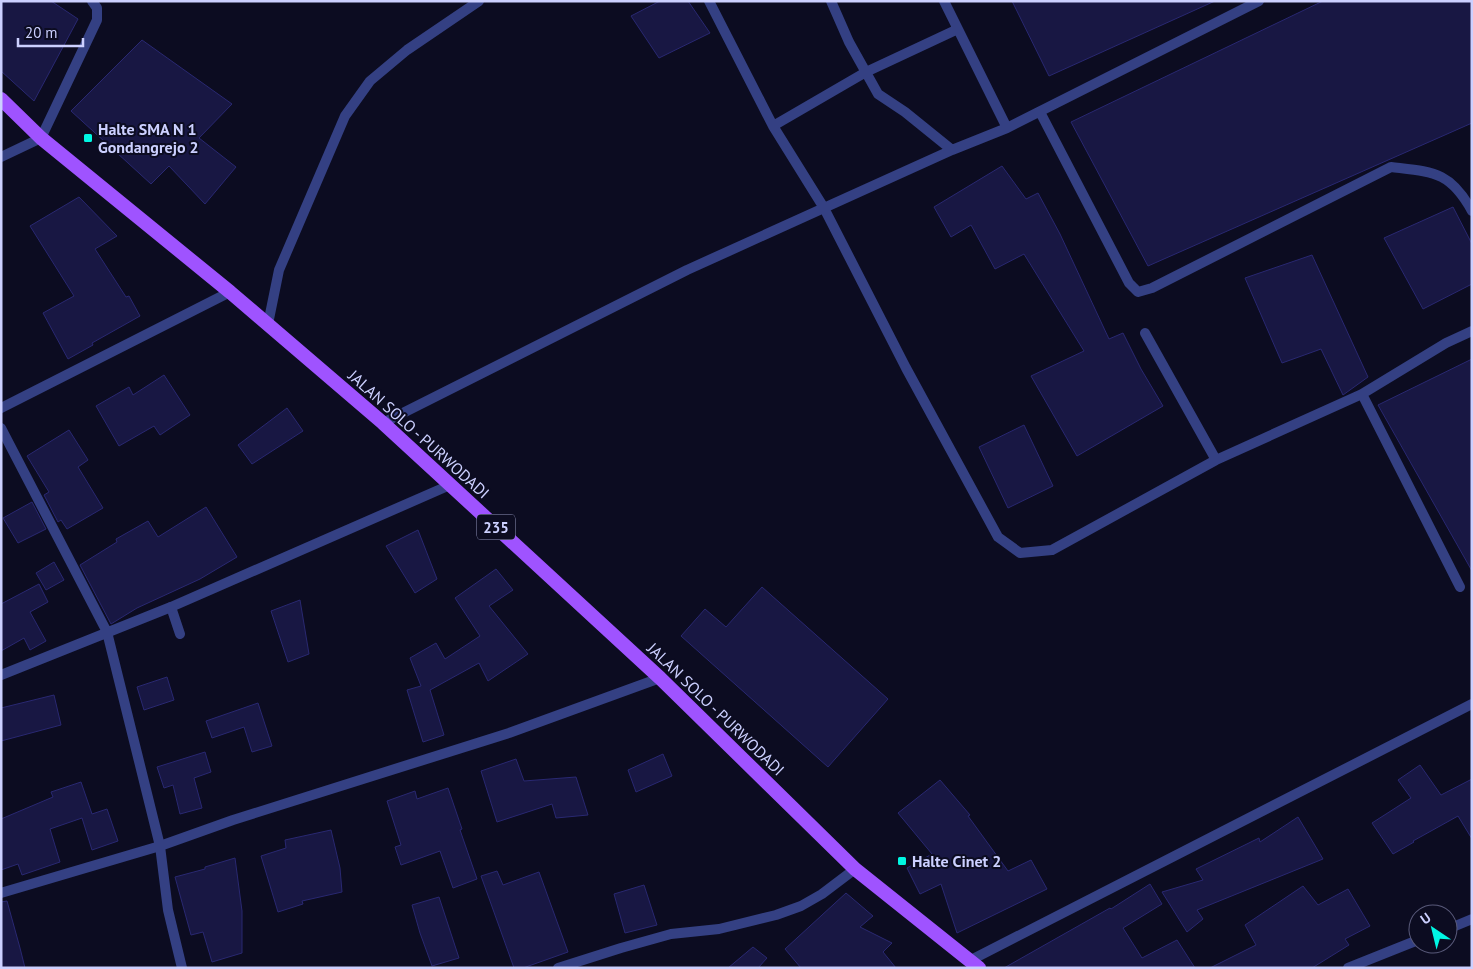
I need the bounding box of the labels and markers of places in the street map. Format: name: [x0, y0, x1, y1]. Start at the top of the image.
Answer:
place label: Halte SMA N 1 Gondangrejo 2: [98, 119, 199, 157]
marker: Halte SMA N 1 Gondangrejo 2: [82, 132, 94, 144]
place label: Halte Cinet 2: [912, 851, 1001, 871]
marker: Halte Cinet 2: [896, 855, 908, 867]

